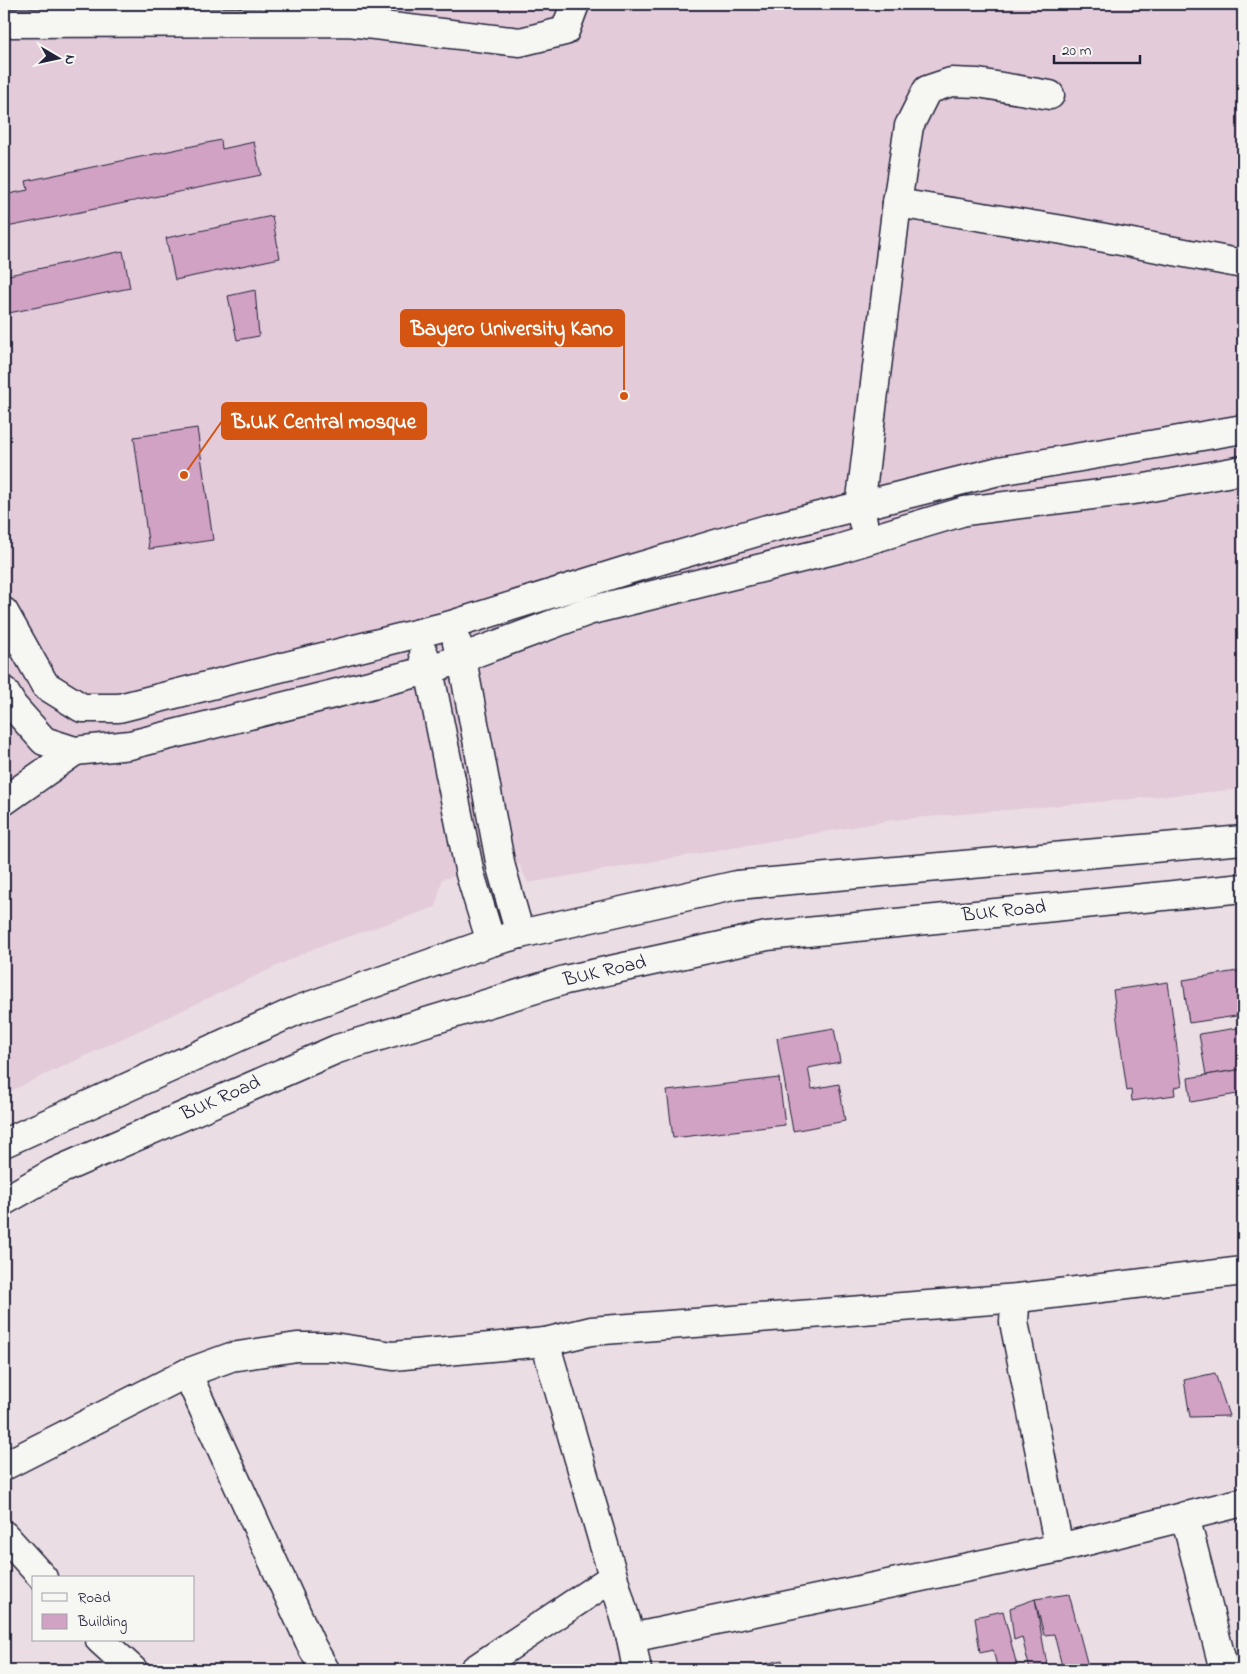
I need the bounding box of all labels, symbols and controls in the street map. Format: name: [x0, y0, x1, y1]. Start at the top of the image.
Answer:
north arrow: [32, 32, 82, 82]
scale bar: [1054, 32, 1141, 64]
text: 20 m: [1062, 40, 1092, 62]
text: N: [58, 53, 80, 66]
callout: Bayero University Kano: [401, 310, 624, 346]
text: Bayero University Kano: [410, 315, 613, 347]
callout: B.U.K Central mosque: [222, 403, 426, 439]
text: B.U.K Central mosque: [231, 408, 417, 438]
street label: BUK Road: [960, 893, 1047, 931]
street label: BUK Road: [560, 948, 649, 996]
street label: BUK Road: [176, 1069, 265, 1130]
legend: [32, 1576, 195, 1642]
text: Road: [78, 1587, 111, 1609]
text: Building: [77, 1611, 127, 1634]

